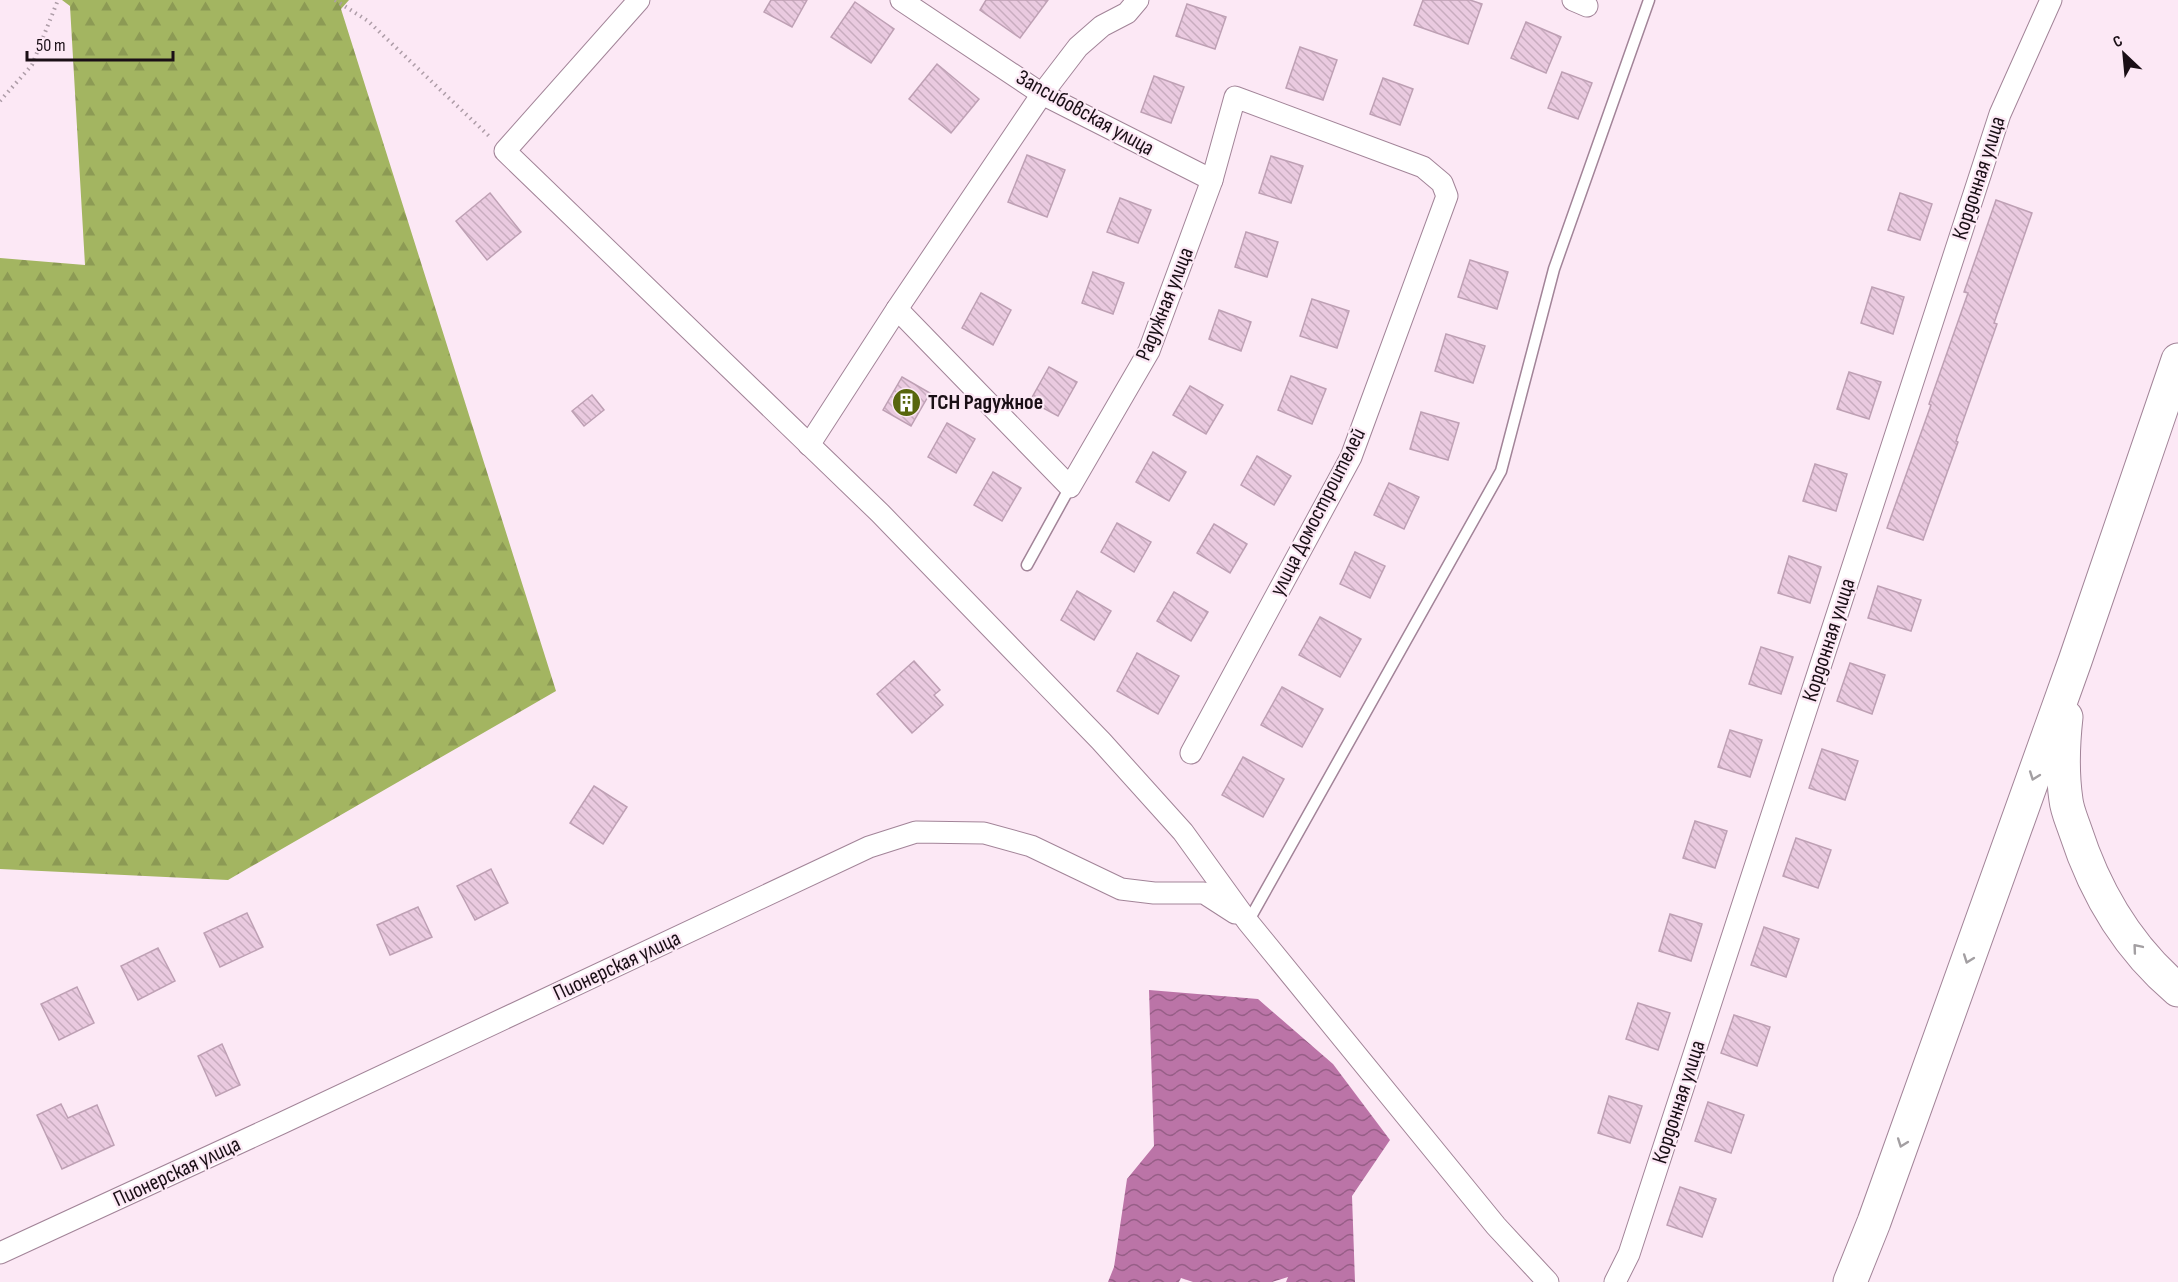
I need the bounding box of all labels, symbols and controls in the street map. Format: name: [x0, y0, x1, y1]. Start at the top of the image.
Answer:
scale bar: [27, 24, 172, 62]
north arrow: [2094, 24, 2154, 84]
text: С: [2110, 32, 2126, 52]
text: 50 m: [36, 35, 66, 56]
street label: Запсибовская улица: [1011, 64, 1159, 162]
street label: Кордонная улица: [1946, 113, 2012, 243]
street label: Радужная улица: [1130, 243, 1200, 365]
building icon: ТСН Радужное: [891, 386, 923, 418]
place label: ТСН Радужное: [928, 389, 1043, 416]
street label: улица Домостроителей: [1264, 423, 1372, 601]
street label: Кордонная улица: [1796, 575, 1862, 705]
one-way arrow: [2028, 770, 2041, 780]
street label: Пионерская улица: [549, 925, 685, 1007]
one-way arrow: [2133, 944, 2144, 955]
one-way arrow: [1962, 953, 1975, 964]
street label: Кордонная улица: [1646, 1037, 1712, 1167]
street label: Пионерская улица: [109, 1131, 245, 1213]
one-way arrow: [1896, 1137, 1909, 1147]

